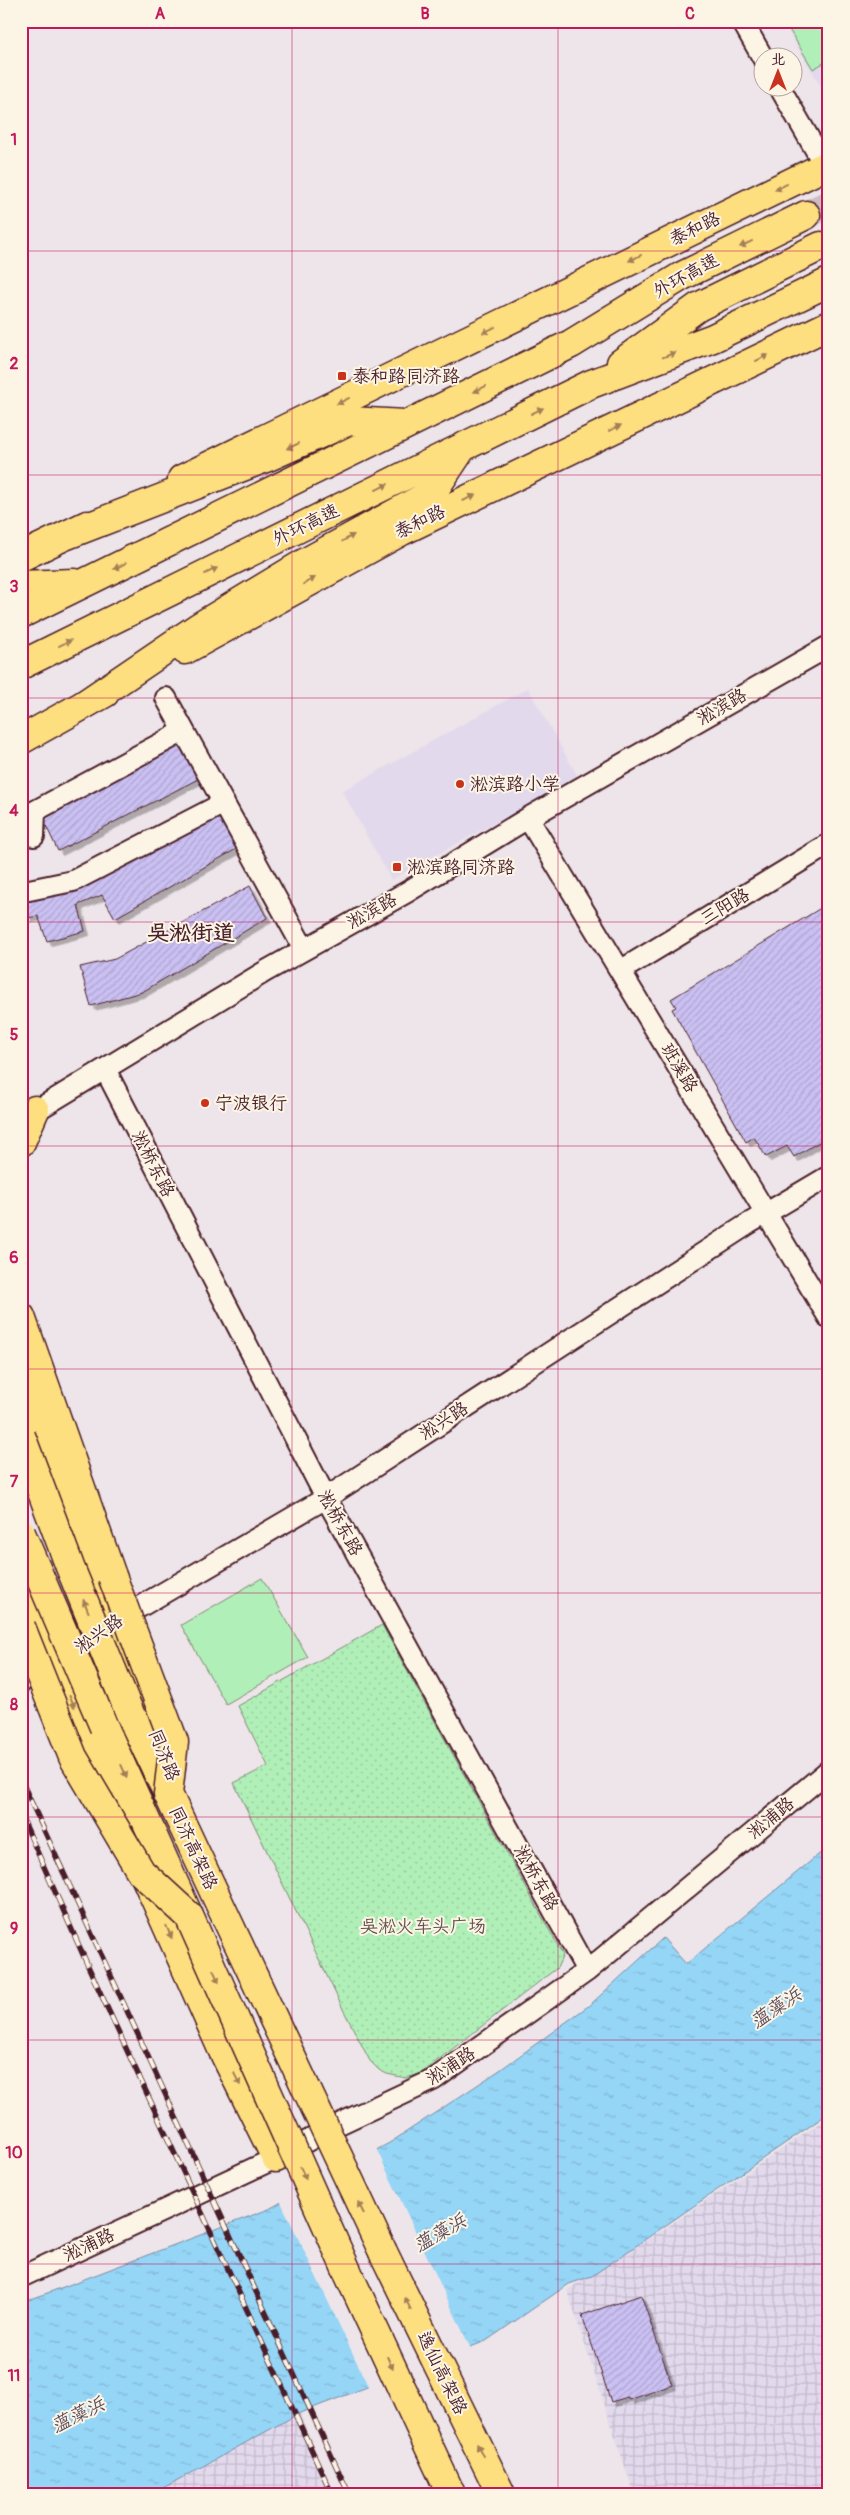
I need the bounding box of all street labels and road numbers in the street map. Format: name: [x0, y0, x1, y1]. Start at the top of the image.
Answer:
street label: 泰和路: [666, 207, 724, 251]
street label: 外环高速: [649, 248, 723, 304]
street label: 外环高速: [269, 499, 343, 551]
street label: 泰和路: [391, 500, 449, 544]
street label: 淞滨路: [693, 684, 751, 730]
street label: 三阳路: [696, 883, 754, 931]
street label: 淞滨路: [343, 888, 401, 934]
street label: 班溪路: [655, 1039, 703, 1097]
street label: 淞桥东路: [126, 1127, 180, 1201]
street label: 淞兴路: [415, 1397, 473, 1445]
street label: 淞桥东路: [312, 1486, 368, 1560]
street label: 淞兴路: [70, 1609, 128, 1659]
street label: 同济路: [143, 1726, 185, 1784]
street label: 淞浦路: [743, 1792, 799, 1844]
street label: 同济高架路: [164, 1802, 222, 1894]
street label: 淞桥东路: [508, 1841, 564, 1915]
street label: 淞浦路: [422, 2042, 480, 2090]
street label: 淞浦路: [60, 2223, 118, 2267]
street label: 逸仙高架路: [412, 2328, 472, 2418]

